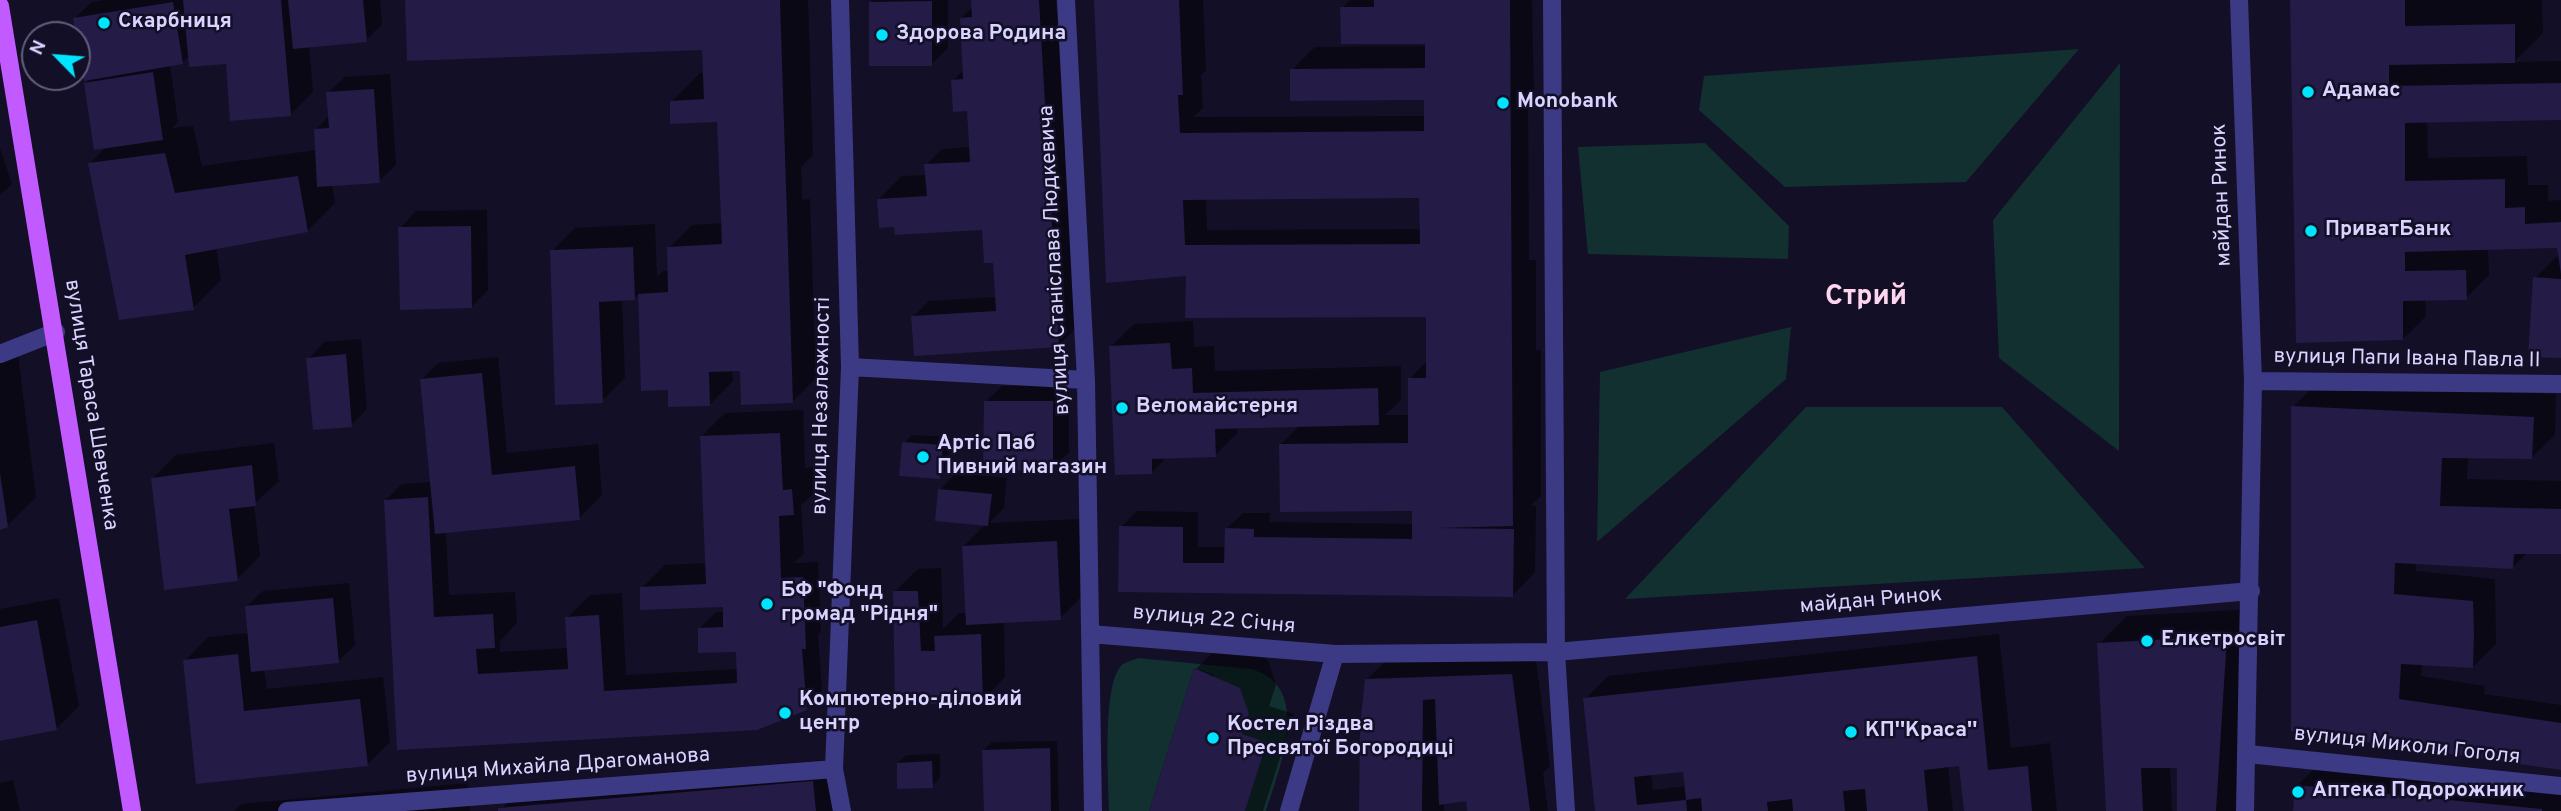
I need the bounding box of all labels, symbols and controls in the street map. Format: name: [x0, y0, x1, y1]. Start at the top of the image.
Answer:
place label: Скарбниця: [118, 10, 232, 36]
marker: Скарбниця: [96, 15, 112, 31]
north arrow: [21, 21, 91, 91]
place label: Здорова Родина: [896, 22, 1066, 48]
marker: Здорова Родина: [874, 27, 890, 43]
text: N: [25, 37, 53, 59]
place label: Адамас: [2322, 79, 2401, 105]
marker: Адамас: [2300, 84, 2316, 100]
place label: Monobank: [1517, 90, 1618, 116]
marker: Monobank: [1495, 95, 1511, 111]
street label: вулиця Станіслава Людкевича: [1035, 104, 1077, 416]
street label: майдан Ринок: [2208, 123, 2238, 267]
place label: ПриватБанк: [2325, 218, 2451, 244]
marker: ПриватБанк: [2303, 223, 2319, 239]
street label: вулиця Тараса Шевченка: [58, 278, 122, 532]
district label: Стрий: [1825, 281, 1907, 315]
street label: вулиця Незалежності: [808, 297, 838, 515]
street label: вулиця Папи Івана Павла II: [2273, 345, 2541, 375]
place label: Веломайстерня: [1136, 395, 1298, 421]
marker: Веломайстерня: [1114, 400, 1130, 416]
place label: Артіс Паб Пивний магазин: [937, 432, 1107, 482]
marker: Артіс Паб Пивний магазин: [915, 449, 931, 465]
place label: БФ "Фонд громад "Рідня": [781, 579, 938, 629]
street label: майдан Ринок: [1799, 583, 1943, 621]
marker: БФ "Фонд громад "Рідня": [759, 596, 775, 612]
street label: вулиця 22 Січня: [1132, 601, 1296, 641]
place label: Елкетросвіт: [2161, 628, 2285, 654]
marker: Елкетросвіт: [2139, 633, 2155, 649]
place label: Компютерно-діловий центр: [799, 688, 1022, 738]
marker: Компютерно-діловий центр: [777, 705, 793, 721]
place label: Костел Різдва Пресвятої Богородиці: [1227, 713, 1454, 763]
place label: КП''Краса'': [1865, 719, 1977, 745]
street label: вулиця Миколи Гоголя: [2293, 723, 2521, 771]
marker: КП''Краса'': [1843, 724, 1859, 740]
marker: Костел Різдва Пресвятої Богородиці: [1205, 730, 1221, 746]
street label: вулиця Михайла Драгоманова: [405, 744, 711, 790]
place label: Аптека Подорожник: [2312, 779, 2524, 805]
marker: Аптека Подорожник: [2290, 784, 2306, 800]

